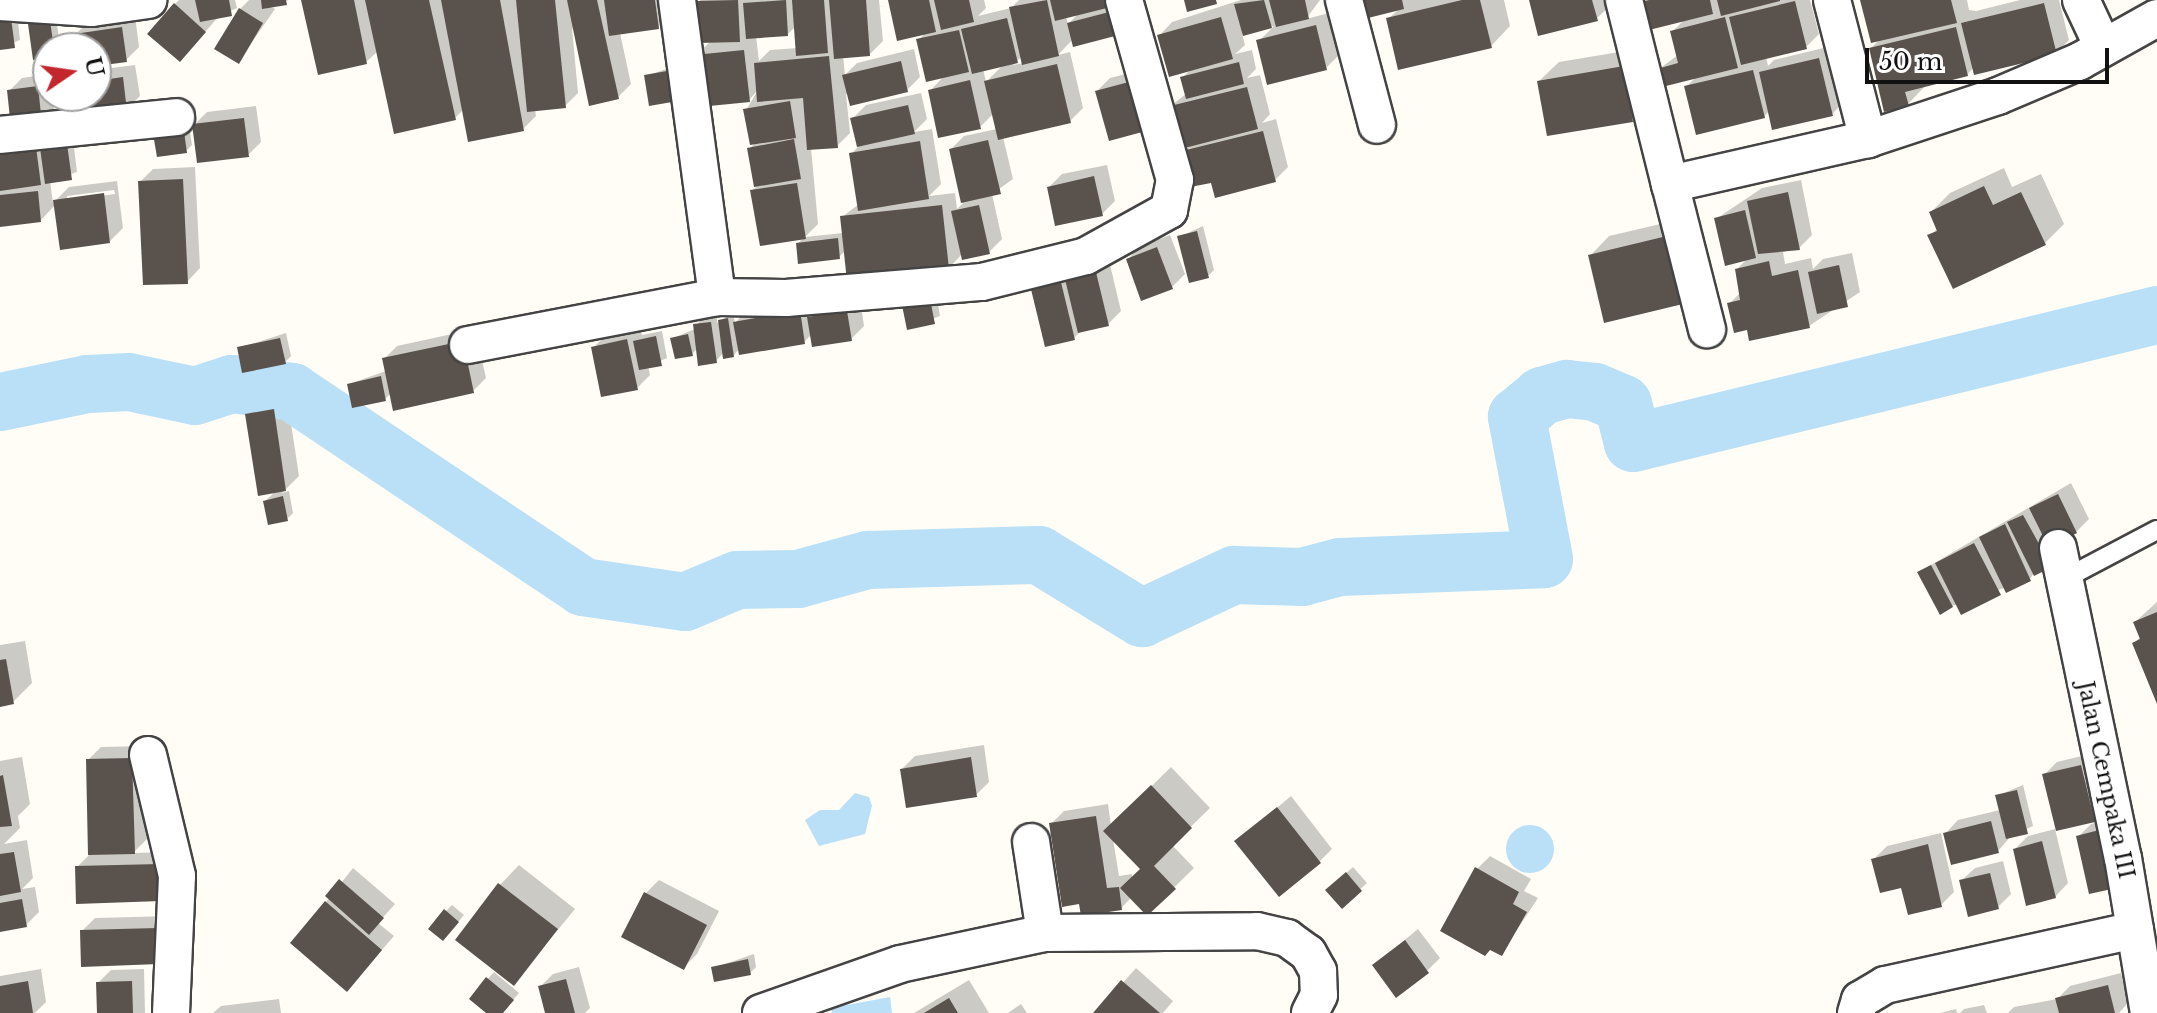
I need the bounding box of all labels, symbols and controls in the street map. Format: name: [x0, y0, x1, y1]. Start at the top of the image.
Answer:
north arrow: [32, 32, 112, 112]
scale bar: [1869, 32, 2113, 82]
text: 50 m: [1879, 47, 1942, 76]
text: U: [79, 54, 109, 79]
street label: Jalan Cempaka III: [2072, 679, 2140, 881]

